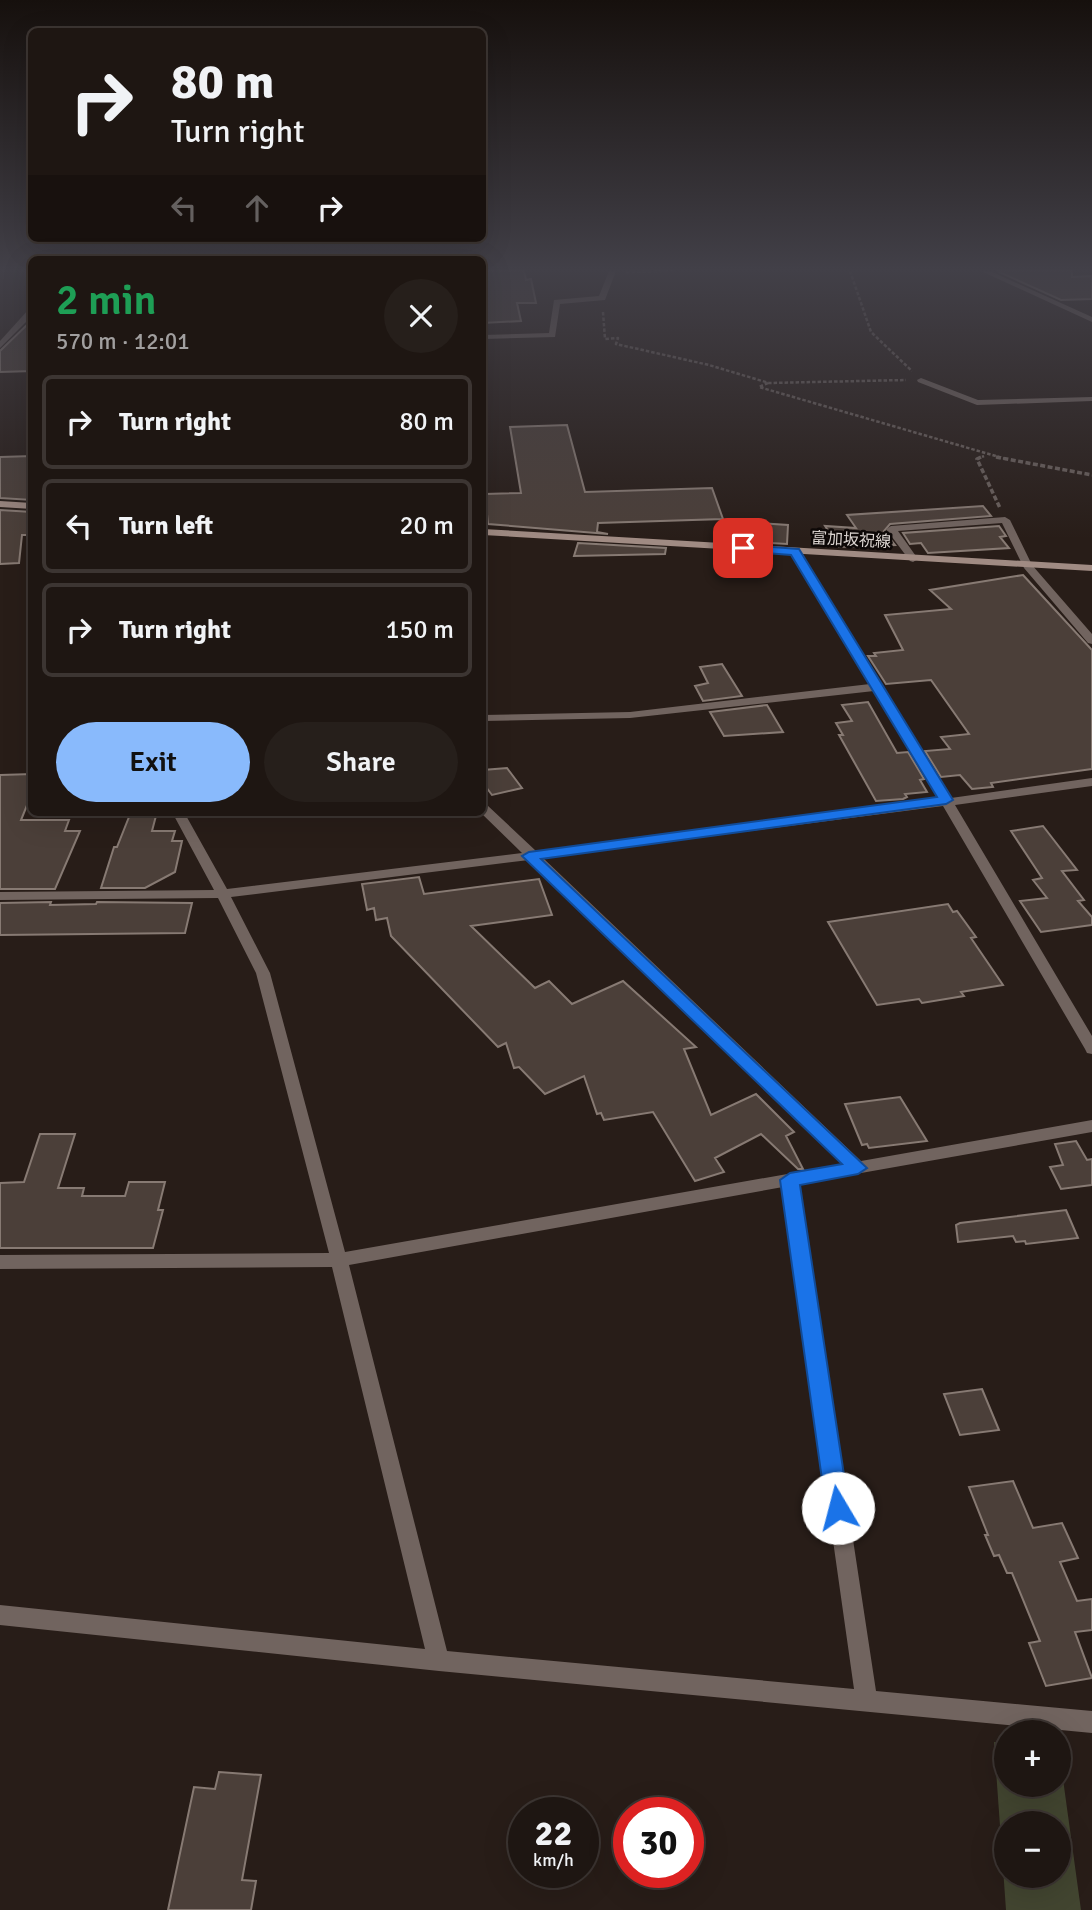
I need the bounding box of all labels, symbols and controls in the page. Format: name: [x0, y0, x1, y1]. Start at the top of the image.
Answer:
text: 80 m: [171, 52, 274, 112]
icon: right: [56, 56, 147, 147]
text: Turn right: [171, 112, 304, 151]
icon: left: [165, 189, 203, 227]
icon: ahead: [238, 189, 276, 227]
icon: right: [311, 189, 349, 227]
text: 2 min: [56, 275, 157, 326]
button: close: [384, 279, 458, 353]
text: 570 m · 12:01: [56, 327, 190, 356]
icon: right: [60, 403, 98, 441]
text: Turn right: [119, 406, 231, 438]
text: 80 m: [399, 406, 454, 438]
icon: left: [60, 507, 98, 545]
text: Turn left: [119, 510, 213, 542]
text: 20 m: [399, 510, 454, 542]
pin: [713, 518, 773, 578]
street label: 富加坂祝線: [810, 528, 891, 552]
icon: arrive: [724, 529, 762, 567]
icon: right: [60, 611, 98, 649]
text: Turn right: [119, 614, 231, 646]
text: 150 m: [385, 614, 454, 646]
button: Exit: [56, 722, 250, 802]
button: Share: [264, 722, 458, 802]
position arrow: [801, 1471, 875, 1545]
map controls: [994, 1720, 1071, 1888]
button: +: [994, 1720, 1071, 1797]
speed limit sign: 30: [613, 1797, 704, 1888]
button: −: [994, 1811, 1071, 1888]
text: 22: [535, 1812, 572, 1855]
text: km/h: [533, 1849, 574, 1871]

